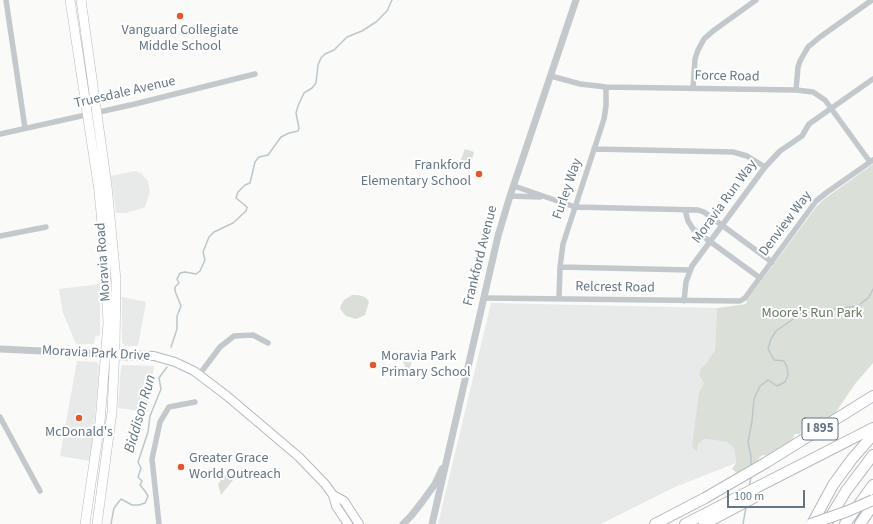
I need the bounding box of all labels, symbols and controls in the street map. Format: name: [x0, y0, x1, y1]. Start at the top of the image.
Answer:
marker: Vanguard Collegiate Middle School: [175, 11, 185, 21]
place label: Vanguard Collegiate Middle School: [121, 23, 239, 56]
street label: Force Road: [694, 68, 760, 86]
street label: Truesdale Avenue: [73, 73, 177, 113]
street label: Furley Way: [550, 156, 586, 222]
street label: Moravia Run Way: [689, 157, 761, 247]
place label: Frankford Elementary School: [361, 158, 471, 190]
marker: Frankford Elementary School: [474, 169, 484, 179]
street label: Denview Way: [756, 188, 816, 260]
street label: Frankford Avenue: [460, 204, 502, 308]
street label: Moravia Road: [93, 222, 115, 302]
street label: Relcrest Road: [575, 279, 655, 297]
park label: Moore's Run Park: [761, 306, 863, 322]
street label: Moravia Park Drive: [41, 343, 151, 365]
place label: Moravia Park Primary School: [381, 349, 471, 382]
marker: Moravia Park Primary School: [368, 360, 378, 370]
water label: Biddison Run: [121, 373, 161, 455]
marker: McDonald's: [74, 413, 84, 423]
road number: I 895: [802, 418, 838, 440]
place label: McDonald's: [45, 425, 113, 441]
place label: Greater Grace World Outreach: [189, 451, 281, 484]
marker: Greater Grace World Outreach: [176, 462, 186, 472]
scale bar: [729, 482, 807, 508]
text: 100 m: [734, 488, 764, 505]

